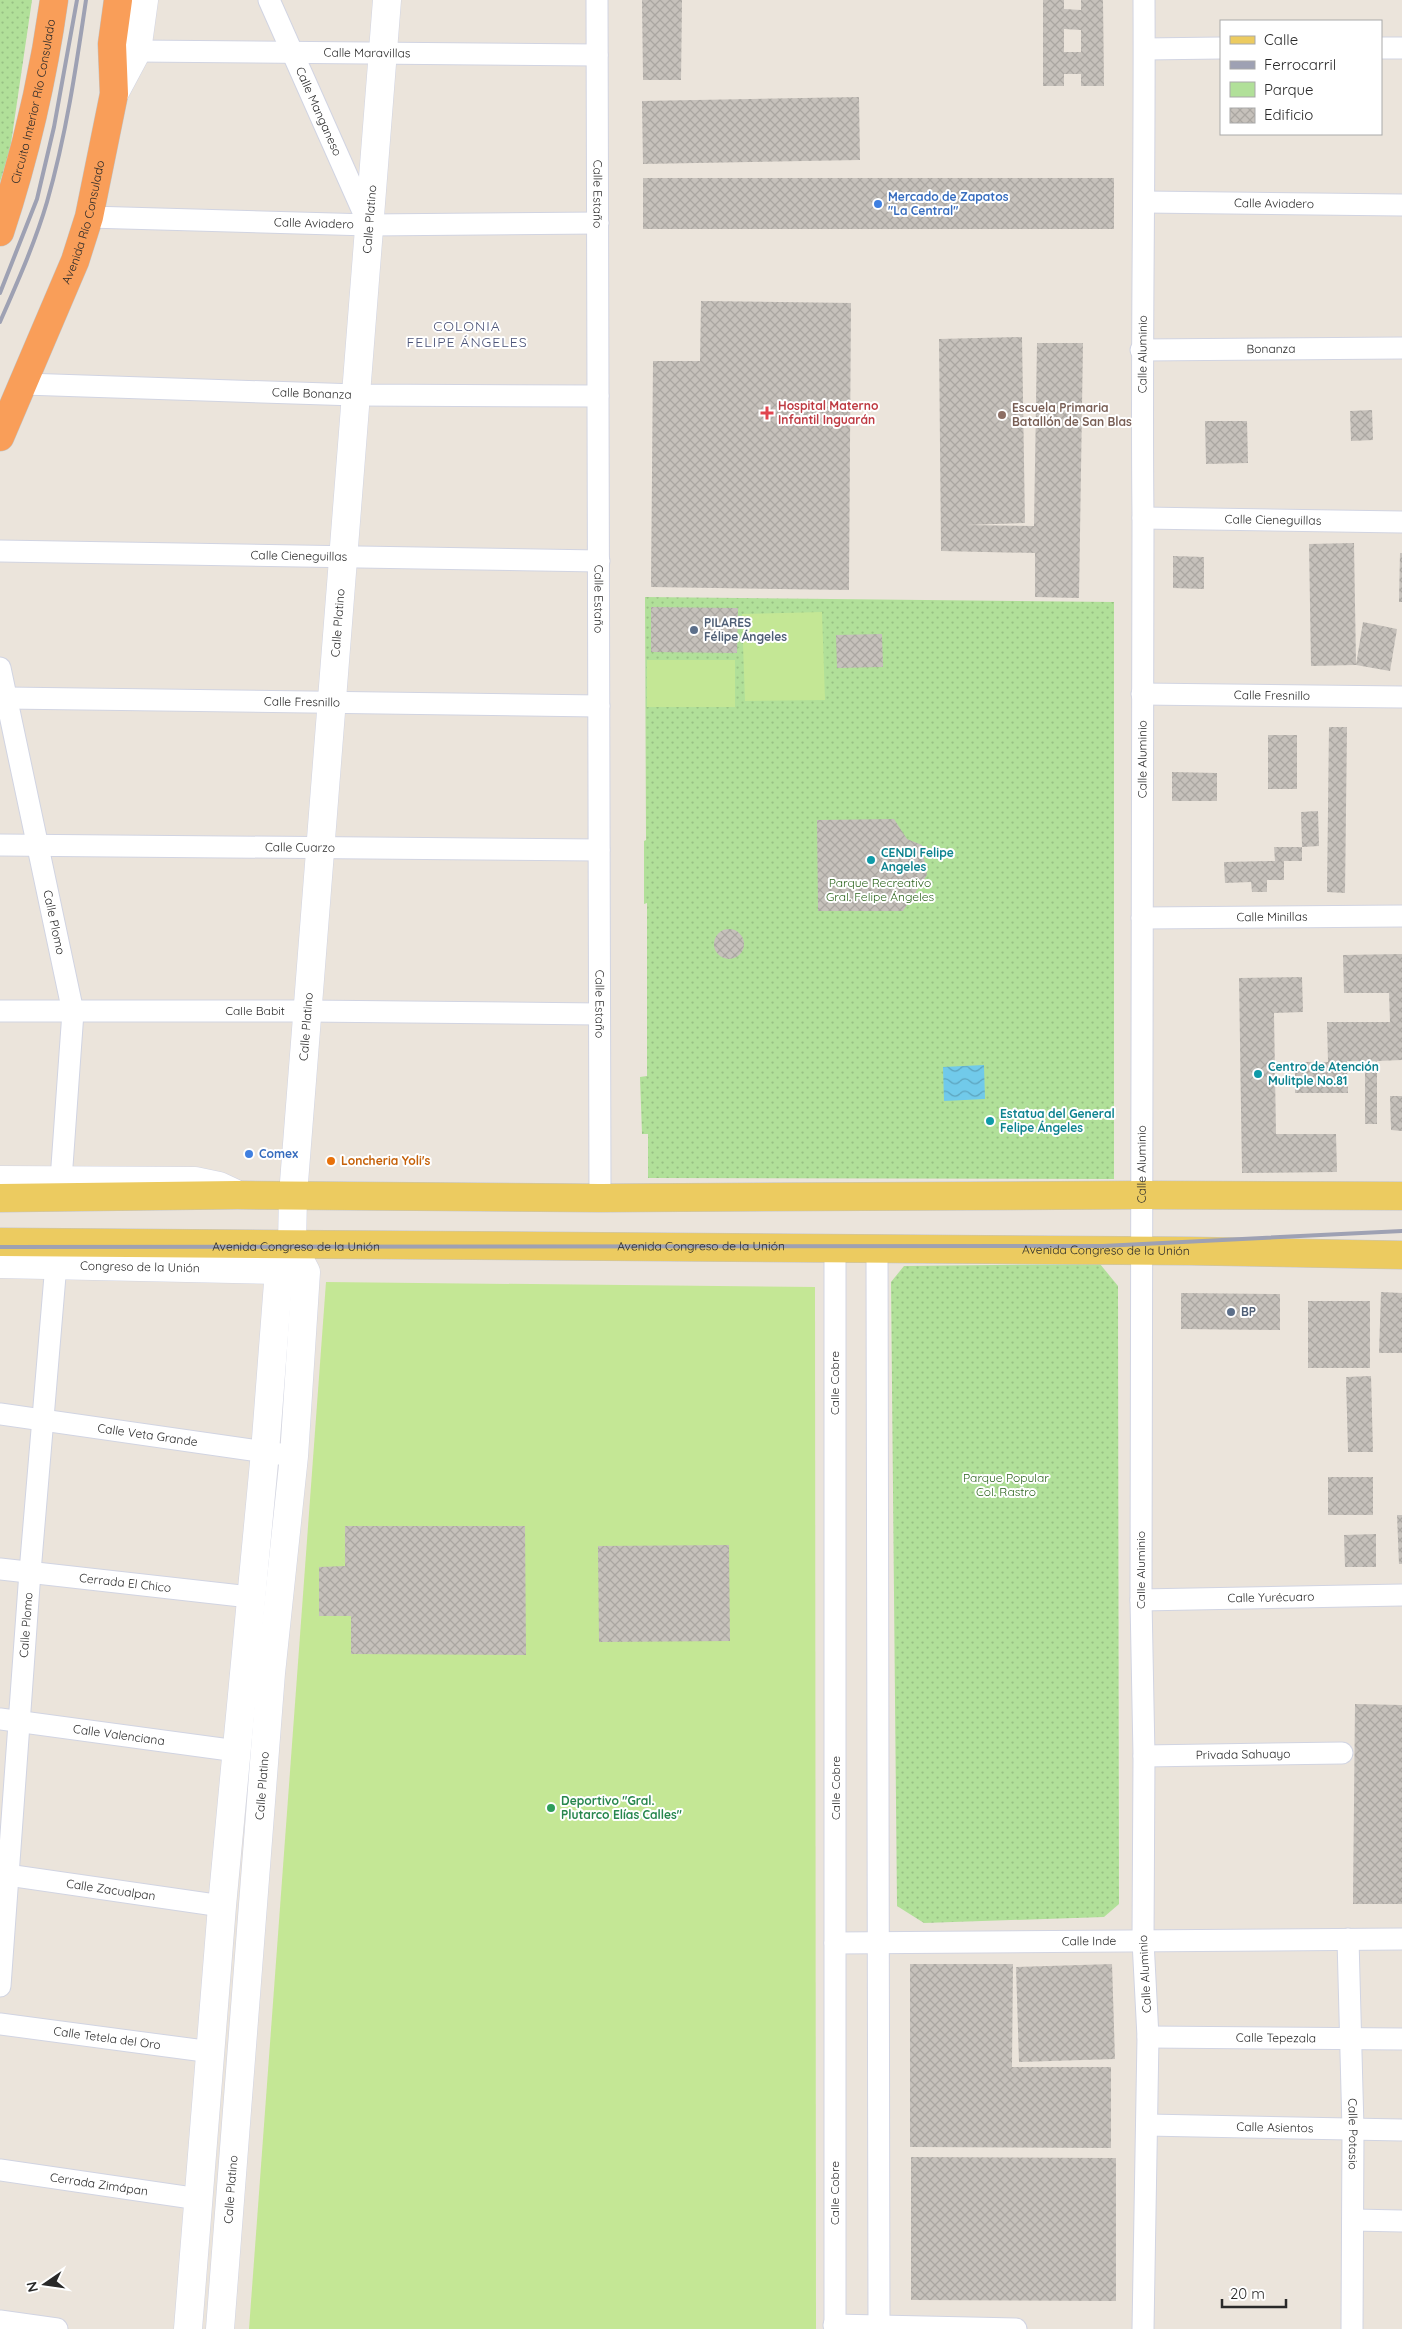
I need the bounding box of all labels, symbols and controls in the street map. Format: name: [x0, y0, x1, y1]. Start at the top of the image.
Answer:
street label: Circuito Interior Río Consulado: [7, 18, 58, 185]
legend: [1220, 20, 1382, 135]
text: Calle: [1264, 30, 1298, 49]
street label: Calle Maravillas: [324, 45, 411, 60]
text: Ferrocarril: [1264, 55, 1336, 74]
street label: Calle Manganeso: [293, 64, 345, 158]
text: Parque: [1264, 80, 1314, 99]
text: Edificio: [1264, 105, 1313, 124]
street label: Avenida Río Consulado: [58, 159, 107, 286]
street label: Calle Estaño: [590, 160, 606, 228]
street label: Calle Platino: [359, 184, 379, 254]
place label: Mercado de Zapatos "La Central": [888, 189, 1009, 218]
street label: Calle Aviadero: [1234, 195, 1314, 211]
marker: Mercado de Zapatos "La Central": [872, 198, 884, 210]
street label: Calle Aviadero: [274, 214, 354, 232]
street label: Calle Aluminio: [1134, 315, 1150, 393]
district label: COLONIA FELIPE ÁNGELES: [406, 317, 528, 351]
street label: Bonanza: [1246, 341, 1296, 356]
street label: Calle Bonanza: [272, 384, 352, 402]
place label: Hospital Materno Infantil Inguarán: [778, 398, 879, 427]
place label: Escuela Primaria Batallón de San Blas: [1012, 400, 1132, 429]
marker: Hospital Materno Infantil Inguarán: [760, 406, 774, 420]
marker: Escuela Primaria Batallón de San Blas: [996, 409, 1008, 421]
street label: Calle Cieneguillas: [1225, 511, 1322, 528]
street label: Calle Cieneguillas: [250, 547, 348, 564]
street label: Calle Estaño: [591, 565, 607, 633]
street label: Calle Platino: [327, 588, 348, 658]
place label: PILARES Félipe Ángeles: [704, 615, 787, 644]
marker: PILARES Félipe Ángeles: [688, 624, 700, 636]
street label: Calle Fresnillo: [1234, 687, 1310, 703]
street label: Calle Fresnillo: [264, 693, 340, 710]
street label: Calle Aluminio: [1134, 720, 1150, 798]
street label: Calle Cuarzo: [265, 839, 335, 855]
place label: CENDI Felipe Angeles: [881, 845, 954, 874]
marker: CENDI Felipe Angeles: [865, 854, 877, 866]
park label: Parque Recreativo Gral. Felipe Ángeles: [826, 875, 934, 904]
street label: Calle Plomo: [40, 888, 69, 956]
street label: Calle Minillas: [1236, 909, 1308, 924]
street label: Calle Estaño: [592, 970, 608, 1038]
street label: Calle Platino: [296, 992, 316, 1061]
street label: Calle Babit: [225, 1003, 285, 1018]
place label: Centro de Atención Mulitple No.81: [1268, 1059, 1379, 1088]
marker: Centro de Atención Mulitple No.81: [1252, 1068, 1264, 1080]
place label: Estatua del General Felipe Ángeles: [1000, 1106, 1115, 1135]
marker: Estatua del General Felipe Ángeles: [984, 1115, 996, 1127]
street label: Calle Aluminio: [1134, 1125, 1149, 1203]
place label: Comex: [259, 1146, 298, 1161]
marker: Comex: [243, 1148, 255, 1160]
place label: Loncheria Yoli's: [341, 1153, 430, 1168]
marker: Loncheria Yoli's: [325, 1155, 337, 1167]
street label: Avenida Congreso de la Unión: [617, 1238, 785, 1253]
street label: Avenida Congreso de la Unión: [212, 1239, 380, 1254]
street label: Avenida Congreso de la Unión: [1022, 1242, 1190, 1258]
street label: Congreso de la Unión: [80, 1258, 200, 1275]
place label: BP: [1241, 1304, 1256, 1319]
marker: BP: [1225, 1306, 1237, 1318]
street label: Calle Cobre: [827, 1351, 842, 1415]
street label: Calle Veta Grande: [97, 1420, 199, 1449]
park label: Parque Popular Col. Rastro: [963, 1470, 1049, 1499]
street label: Calle Aluminio: [1133, 1531, 1148, 1609]
street label: Cerrada El Chico: [78, 1570, 172, 1595]
street label: Calle Yurécuaro: [1227, 1589, 1315, 1605]
street label: Calle Plomo: [16, 1592, 36, 1658]
street label: Calle Valenciana: [72, 1721, 166, 1748]
street label: Privada Sahuayo: [1195, 1746, 1290, 1762]
street label: Calle Platino: [252, 1751, 272, 1820]
street label: Calle Cobre: [828, 1756, 843, 1820]
place label: Deportivo "Gral. Plutarco Elías Calles": [561, 1793, 682, 1822]
marker: Deportivo "Gral. Plutarco Elías Calles": [545, 1802, 557, 1814]
street label: Calle Zacualpan: [65, 1876, 157, 1903]
street label: Calle Inde: [1062, 1933, 1117, 1948]
street label: Calle Aluminio: [1135, 1935, 1154, 2013]
street label: Calle Tetela del Oro: [53, 2023, 162, 2052]
street label: Calle Tepezala: [1236, 2030, 1316, 2045]
street label: Calle Potasio: [1345, 2098, 1361, 2170]
street label: Calle Asientos: [1236, 2119, 1314, 2135]
street label: Calle Platino: [220, 2155, 240, 2224]
street label: Calle Cobre: [827, 2161, 842, 2225]
street label: Cerrada Zimápan: [49, 2169, 149, 2198]
north arrow: [20, 2259, 70, 2309]
scale bar: [1222, 2276, 1286, 2308]
text: N: [22, 2280, 42, 2294]
text: 20 m: [1230, 2284, 1265, 2303]

